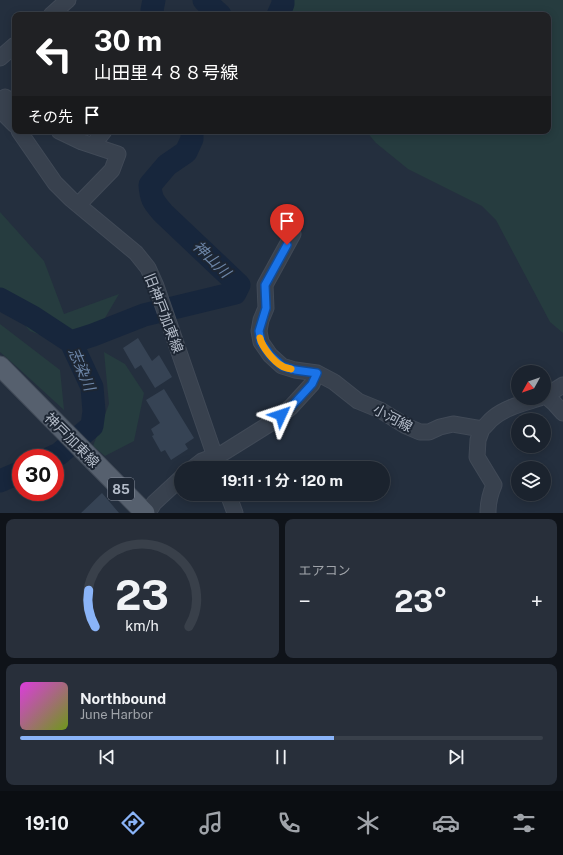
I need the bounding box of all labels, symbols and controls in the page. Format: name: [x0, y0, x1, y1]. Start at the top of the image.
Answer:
text: 30 m: [94, 24, 162, 57]
icon: left: [28, 28, 80, 80]
text: 山田里４８８号線: [94, 62, 238, 83]
icon: arrive: [81, 104, 103, 126]
text: その先: [28, 108, 73, 125]
pin: [270, 204, 304, 245]
icon: arrive: [276, 210, 298, 232]
water label: 神山川: [190, 237, 236, 282]
street label: 旧神戸加東線: [141, 271, 187, 355]
water label: 志染川: [65, 345, 99, 395]
north arrow: [511, 365, 551, 405]
map controls: [511, 365, 551, 501]
position arrow: [260, 394, 302, 436]
street label: 小河線: [371, 401, 415, 435]
street label: 神戸加東線: [42, 410, 102, 470]
button: search: [511, 413, 551, 453]
speed limit sign: 30: [12, 449, 64, 501]
button: layers: [511, 461, 551, 501]
text: 19:11 · 1 分 · 120 m: [221, 472, 343, 489]
road number: 85: [108, 478, 134, 500]
text: エアコン: [299, 563, 351, 578]
text: 23: [115, 569, 169, 618]
text: 23°: [394, 583, 447, 619]
text: −: [299, 588, 311, 614]
text: +: [531, 588, 543, 614]
text: km/h: [125, 616, 159, 633]
text: Northbound: [80, 690, 166, 707]
text: June Harbor: [80, 707, 153, 722]
icon: previous: [96, 746, 118, 768]
icon: pause: [270, 746, 292, 768]
icon: next: [445, 746, 467, 768]
icon: directions: [119, 809, 147, 837]
icon: music: [197, 809, 225, 837]
icon: phone: [275, 809, 303, 837]
icon: climate: [354, 809, 382, 837]
icon: car: [432, 809, 460, 837]
icon: filters: [510, 809, 538, 837]
text: 19:10: [25, 813, 69, 834]

